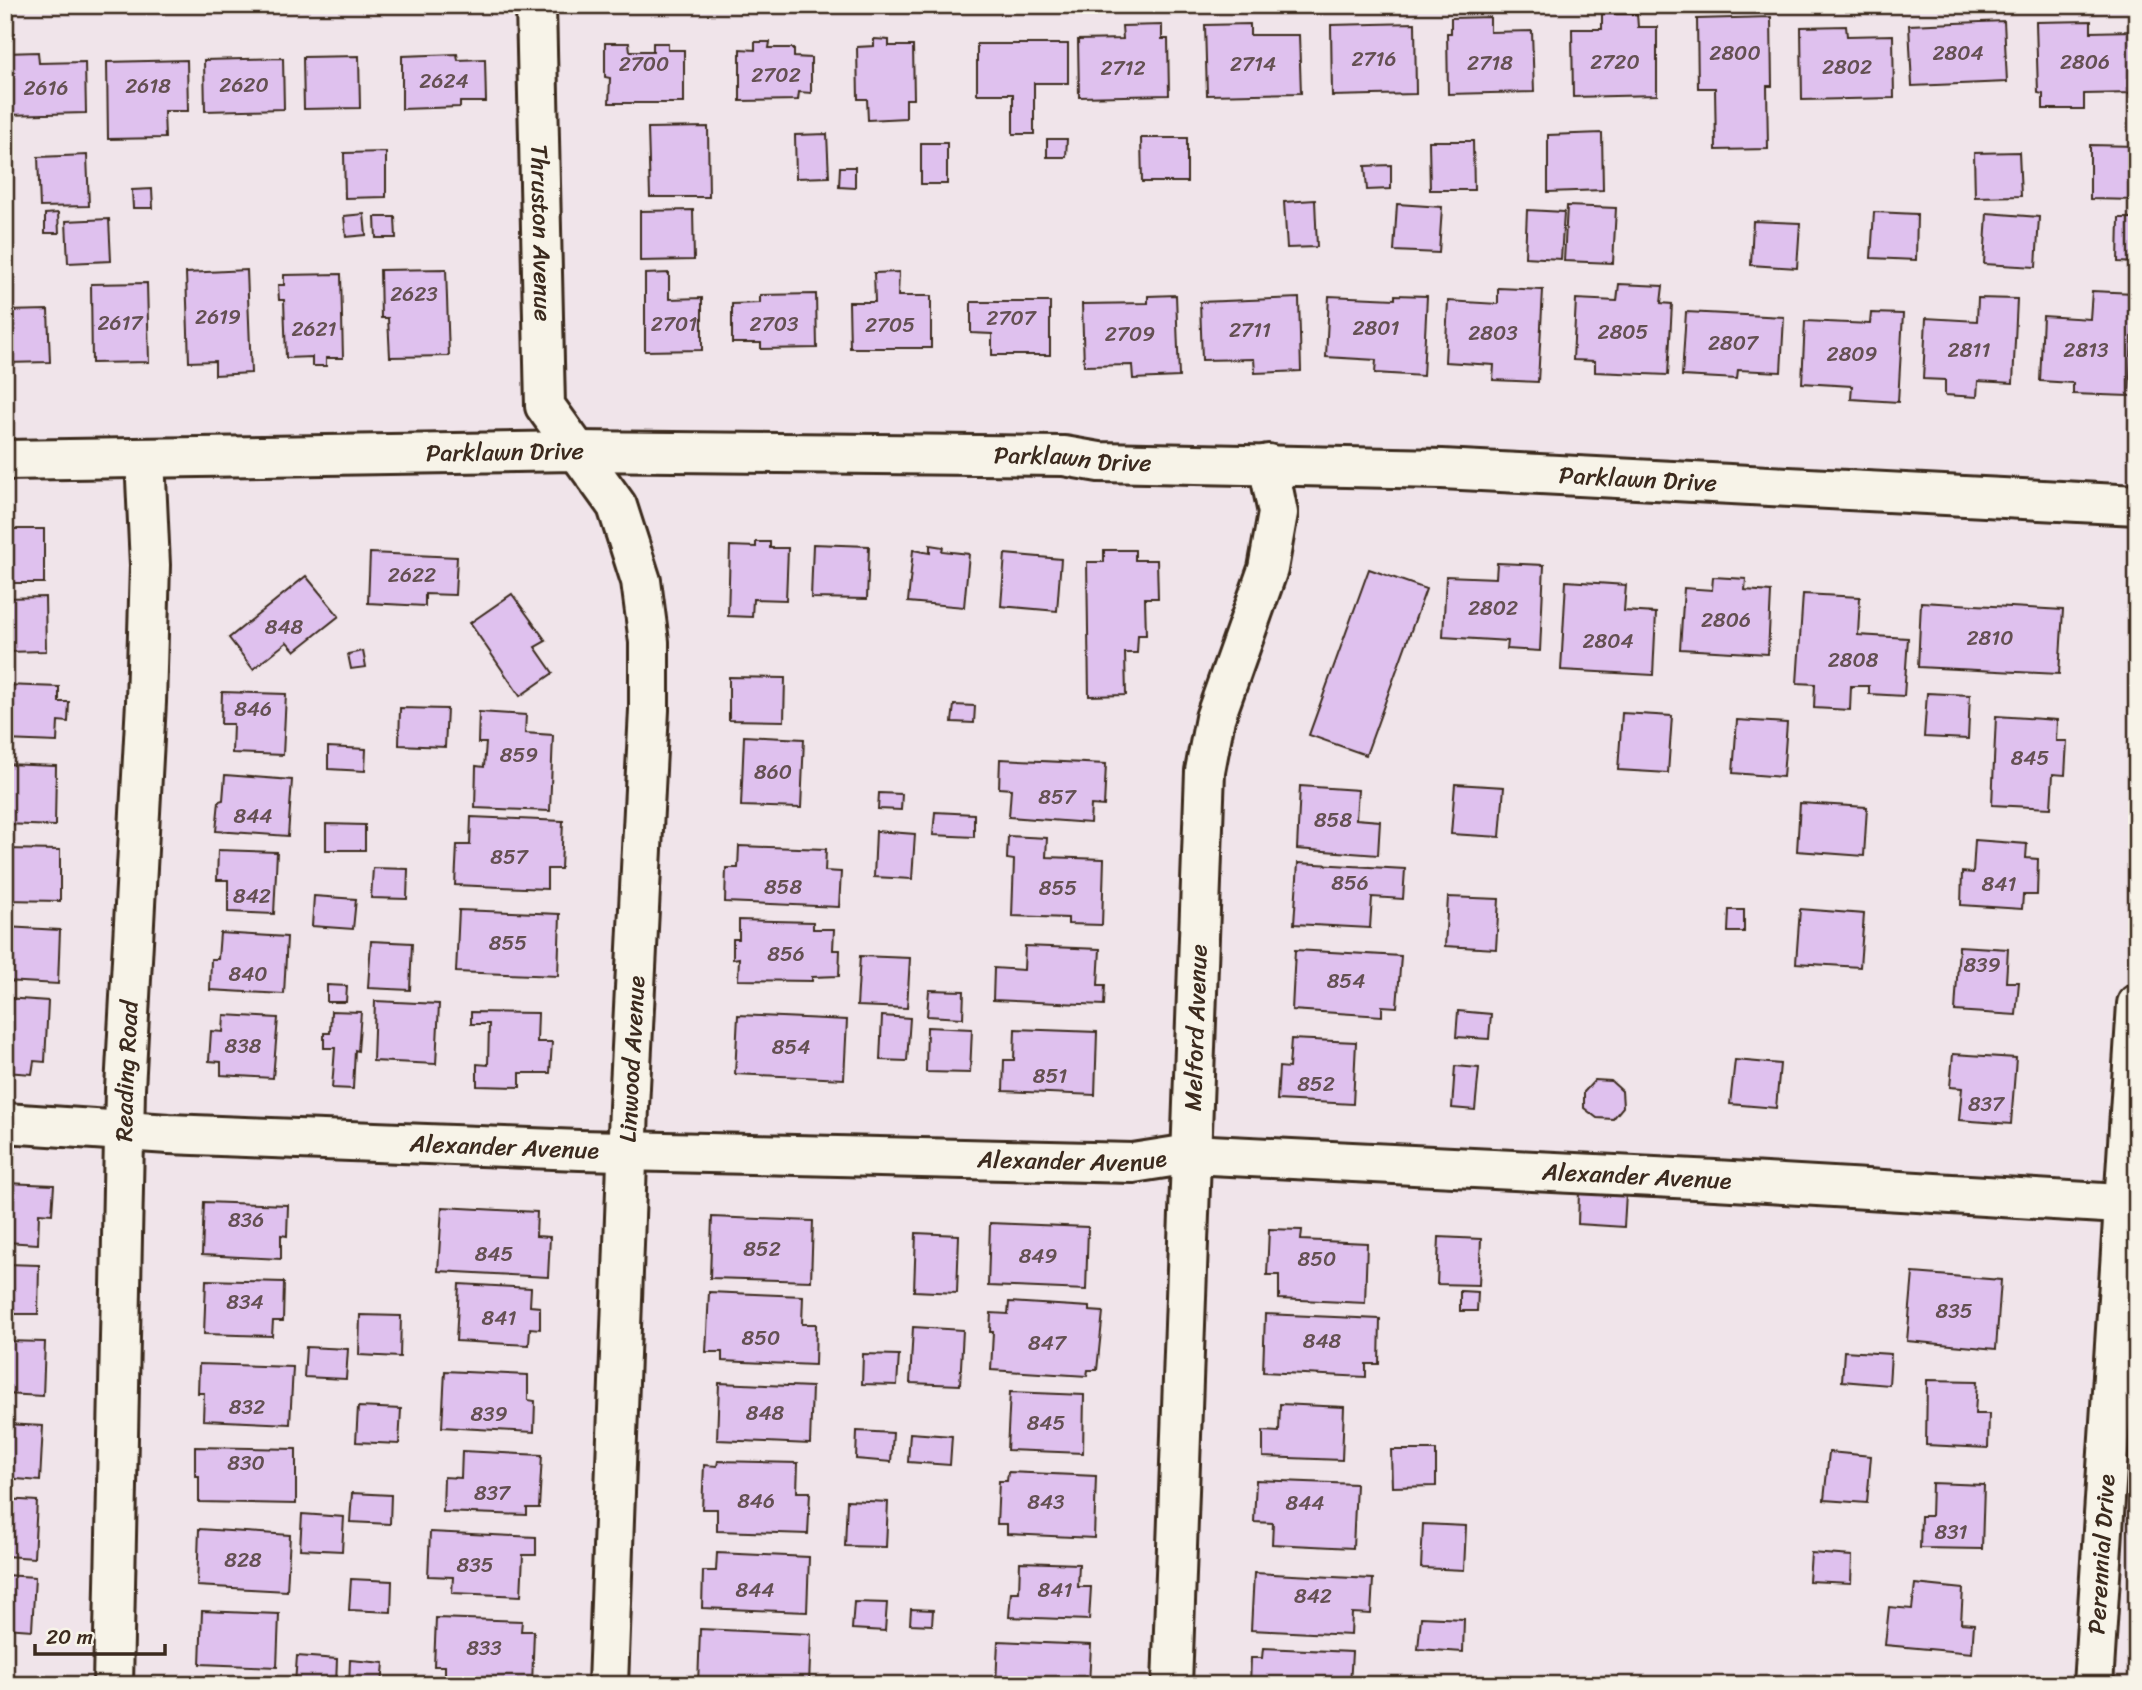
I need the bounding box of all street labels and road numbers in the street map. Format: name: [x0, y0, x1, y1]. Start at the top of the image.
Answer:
street label: Thruston Avenue: [518, 144, 564, 322]
street label: Parklawn Drive: [425, 430, 584, 474]
street label: Parklawn Drive: [994, 434, 1152, 484]
street label: Parklawn Drive: [1558, 454, 1718, 504]
street label: Melford Avenue: [1172, 943, 1220, 1112]
street label: Linwood Avenue: [607, 974, 657, 1143]
street label: Reading Road: [103, 997, 151, 1142]
street label: Alexander Avenue: [408, 1122, 600, 1171]
street label: Alexander Avenue: [976, 1137, 1170, 1184]
street label: Alexander Avenue: [1540, 1150, 1733, 1202]
street label: Perennial Drive: [2075, 1472, 2128, 1636]

